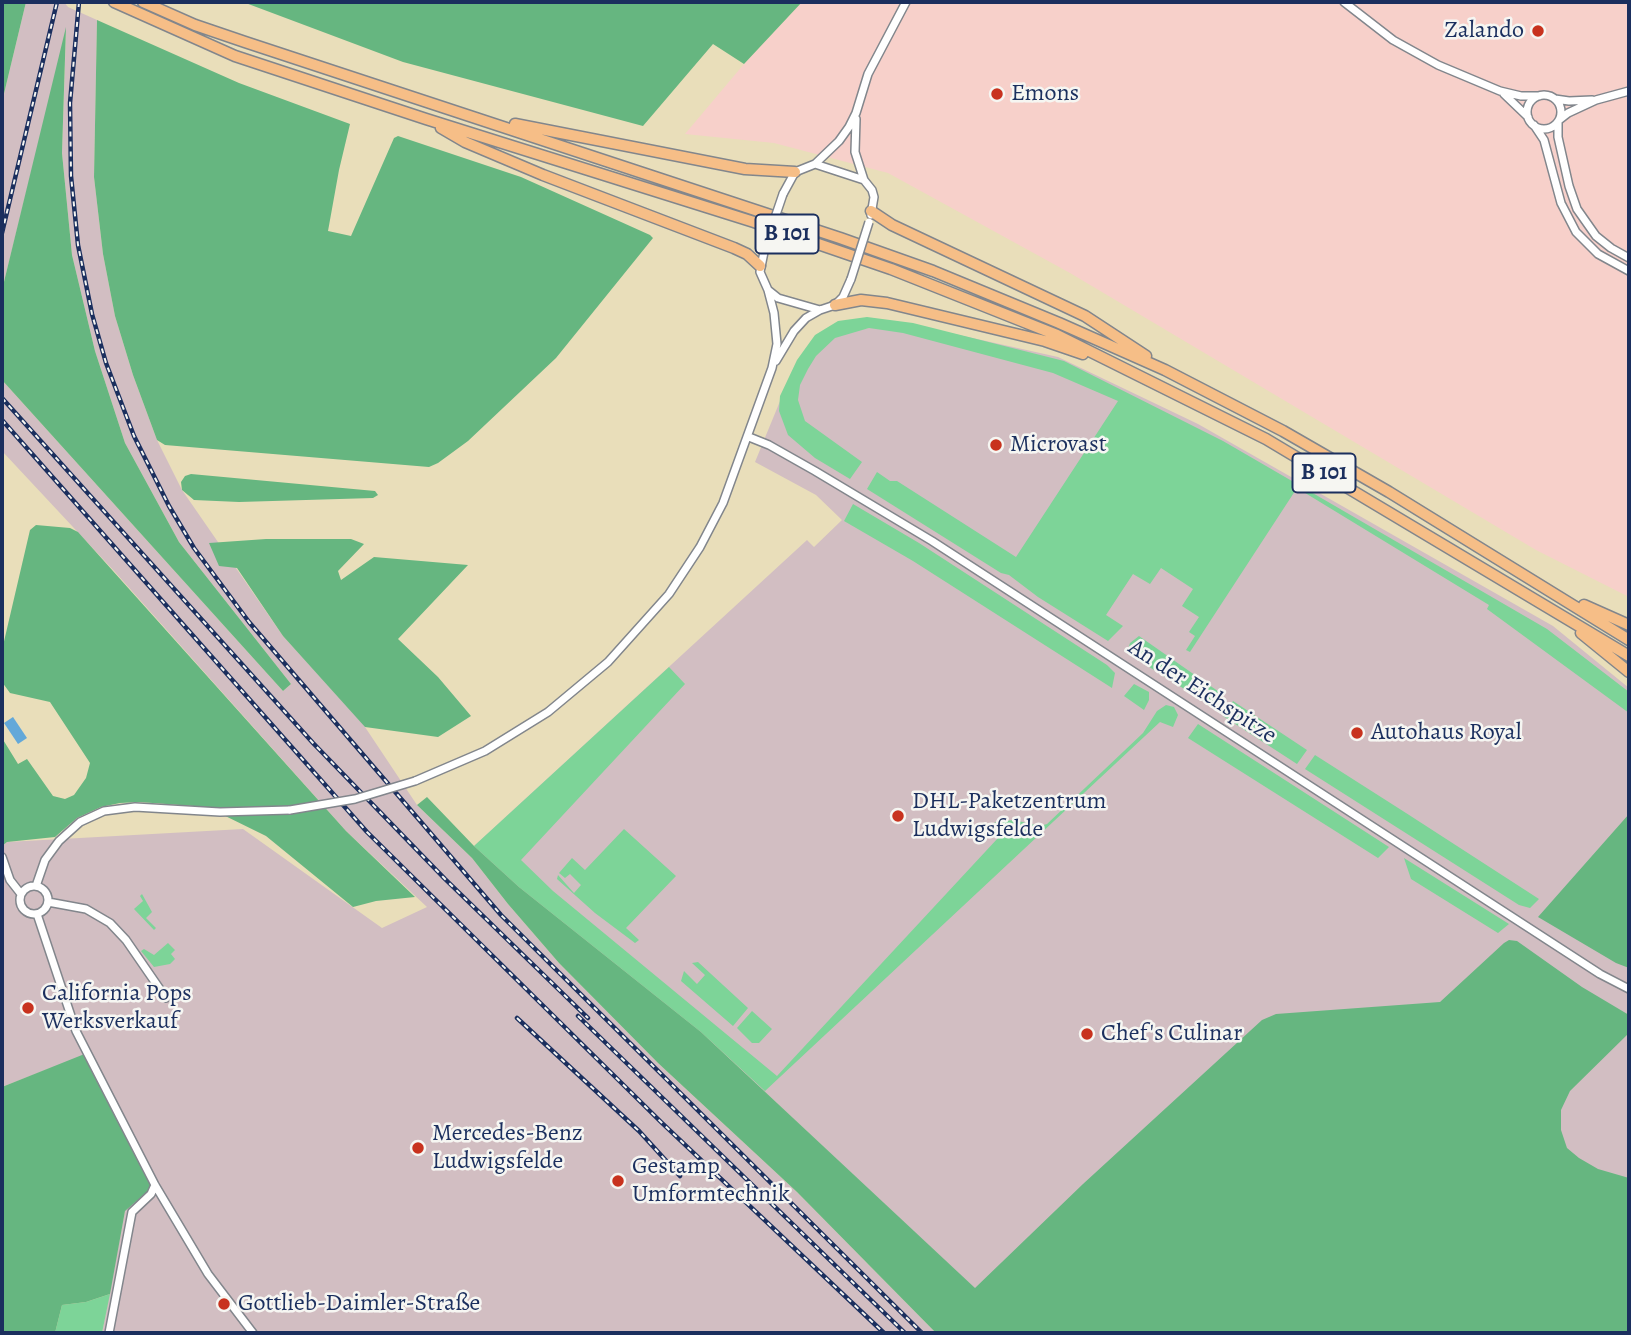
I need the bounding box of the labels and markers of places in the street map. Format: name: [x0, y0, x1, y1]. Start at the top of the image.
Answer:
place label: Zalando: [1444, 17, 1524, 45]
marker: Zalando: [1530, 23, 1546, 39]
place label: Emons: [1011, 80, 1079, 108]
marker: Emons: [989, 86, 1005, 102]
place label: Microvast: [1010, 431, 1107, 459]
marker: Microvast: [988, 437, 1004, 453]
place label: Autohaus Royal: [1371, 719, 1522, 747]
marker: Autohaus Royal: [1349, 725, 1365, 741]
place label: DHL-Paketzentrum Ludwigsfelde: [912, 788, 1107, 844]
marker: DHL-Paketzentrum Ludwigsfelde: [890, 808, 906, 824]
place label: California Pops Werksverkauf: [42, 980, 192, 1036]
marker: California Pops Werksverkauf: [20, 1000, 36, 1016]
place label: Chef's Culinar: [1101, 1020, 1242, 1048]
marker: Chef's Culinar: [1079, 1026, 1095, 1042]
place label: Mercedes-Benz Ludwigsfelde: [432, 1120, 583, 1176]
marker: Mercedes-Benz Ludwigsfelde: [410, 1140, 426, 1156]
place label: Gestamp Umformtechnik: [632, 1153, 790, 1209]
marker: Gestamp Umformtechnik: [610, 1173, 626, 1189]
place label: Gottlieb-Daimler-Straße: [238, 1290, 480, 1318]
marker: Gottlieb-Daimler-Straße: [216, 1296, 232, 1312]

